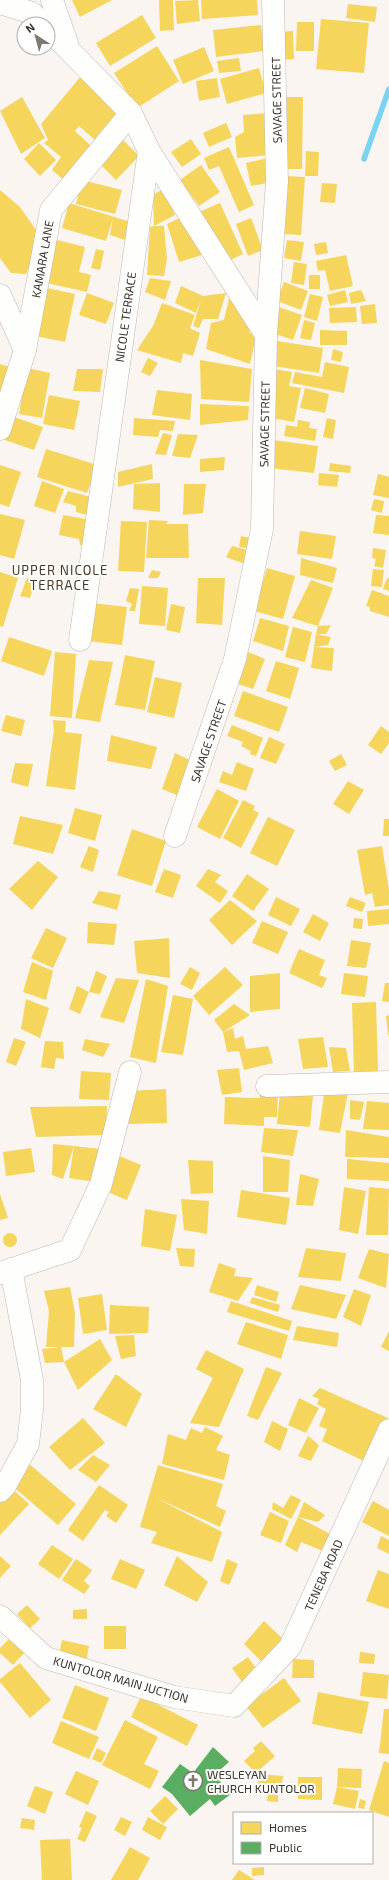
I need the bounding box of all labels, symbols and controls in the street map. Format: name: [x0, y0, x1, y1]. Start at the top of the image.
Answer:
north arrow: [16, 16, 56, 56]
text: N: [23, 20, 37, 35]
street label: SAVAGE STREET: [268, 57, 284, 143]
street label: KAMARA LANE: [28, 219, 56, 299]
street label: NICOLE TERRACE: [112, 271, 138, 363]
street label: SAVAGE STREET: [256, 381, 272, 467]
district label: UPPER NICOLE TERRACE: [12, 562, 108, 593]
street label: SAVAGE STREET: [187, 698, 229, 784]
street label: TENEBA ROAD: [301, 1537, 345, 1613]
street label: KUNTOLOR MAIN JUCTION: [52, 1653, 190, 1705]
place label: WESLEYAN CHURCH KUNTOLOR: [207, 1767, 315, 1795]
church icon: WESLEYAN CHURCH KUNTOLOR: [182, 1770, 204, 1792]
legend: [233, 1812, 373, 1864]
text: Homes: [269, 1820, 307, 1834]
text: Public: [269, 1840, 302, 1854]

